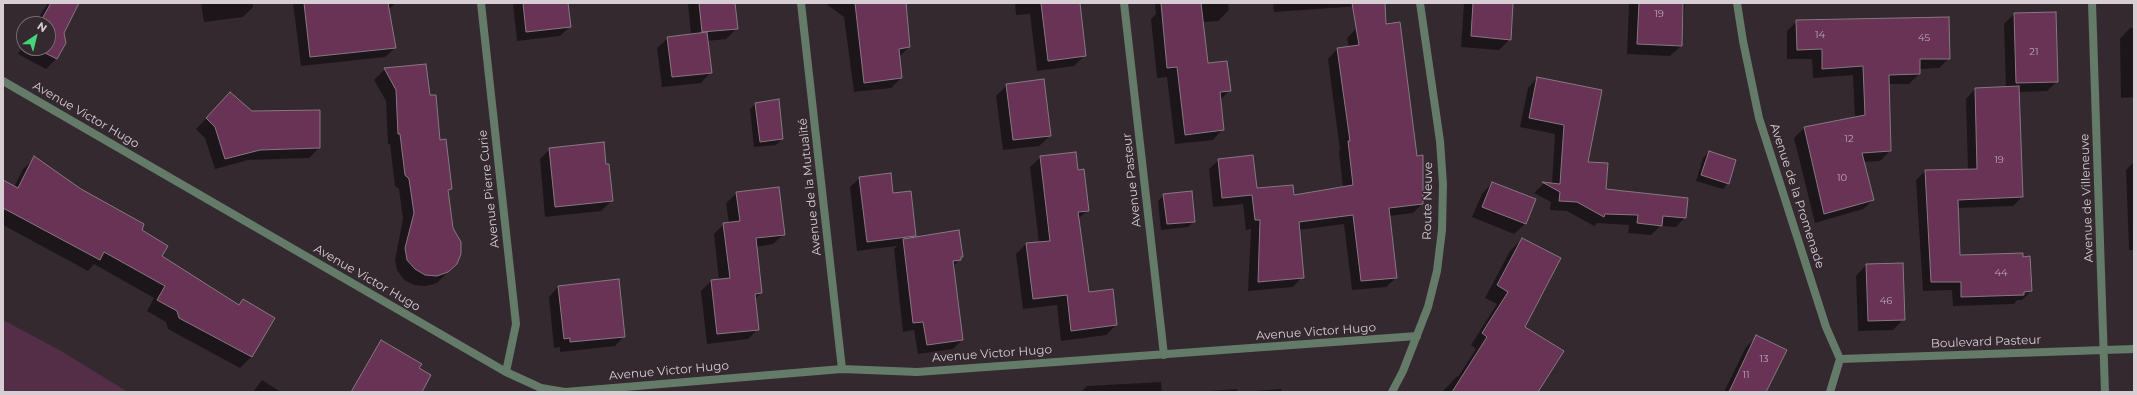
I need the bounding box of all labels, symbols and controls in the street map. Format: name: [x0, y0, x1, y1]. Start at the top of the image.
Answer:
house number: 19: [1654, 8, 1664, 20]
north arrow: [16, 16, 56, 56]
text: N: [35, 19, 50, 35]
house number: 14: [1815, 29, 1825, 41]
house number: 45: [1918, 32, 1930, 44]
house number: 21: [2029, 46, 2039, 58]
street label: Avenue Victor Hugo: [30, 79, 142, 151]
street label: Avenue de la Mutualité: [796, 118, 824, 256]
street label: Avenue de la Promenade: [1767, 122, 1827, 270]
street label: Avenue Pierre Curie: [476, 129, 502, 249]
street label: Avenue Pasteur: [1120, 132, 1144, 228]
house number: 12: [1844, 133, 1854, 145]
street label: Avenue de Villeneuve: [2078, 133, 2096, 263]
house number: 19: [1994, 154, 2004, 166]
street label: Route Neuve: [1420, 162, 1436, 240]
house number: 10: [1837, 172, 1847, 184]
street label: Avenue Victor Hugo: [311, 242, 423, 314]
house number: 44: [1994, 267, 2008, 279]
house number: 46: [1880, 295, 1892, 307]
street label: Avenue Victor Hugo: [1255, 321, 1377, 343]
street label: Boulevard Pasteur: [1931, 333, 2041, 351]
street label: Avenue Victor Hugo: [931, 343, 1053, 365]
house number: 13: [1759, 353, 1769, 365]
street label: Avenue Victor Hugo: [608, 359, 730, 383]
house number: 11: [1742, 369, 1750, 381]

